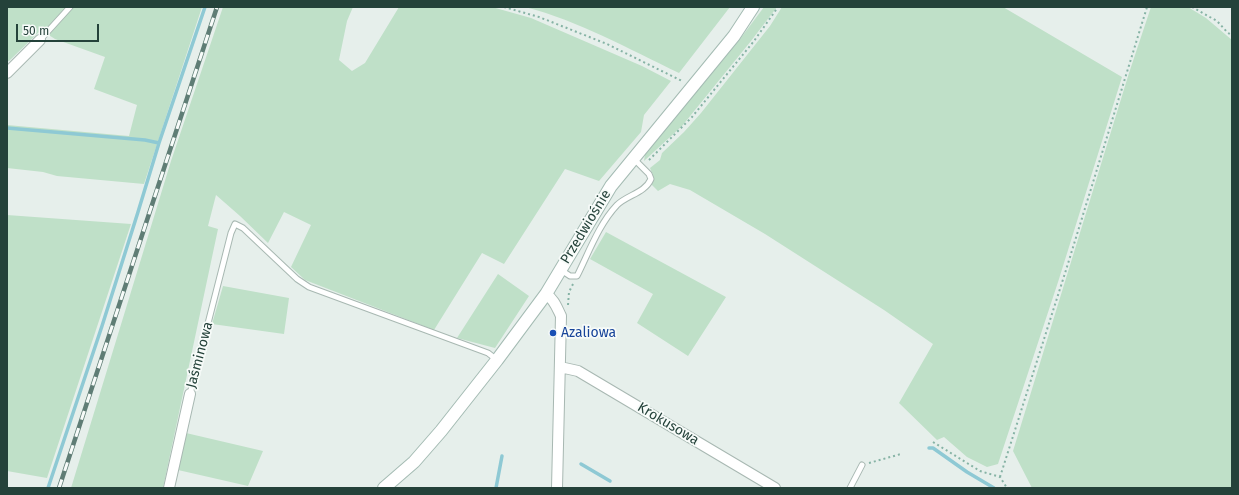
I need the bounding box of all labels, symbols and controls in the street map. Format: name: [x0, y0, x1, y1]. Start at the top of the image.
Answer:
scale bar: [18, 16, 101, 42]
text: 50 m: [23, 24, 49, 38]
street label: Przedwiośnie: [557, 187, 615, 267]
street label: Jaśminowa: [183, 320, 217, 390]
place label: Azaliowa: [561, 325, 616, 341]
marker: Azaliowa: [548, 328, 558, 338]
street label: Krokusowa: [634, 399, 702, 449]

